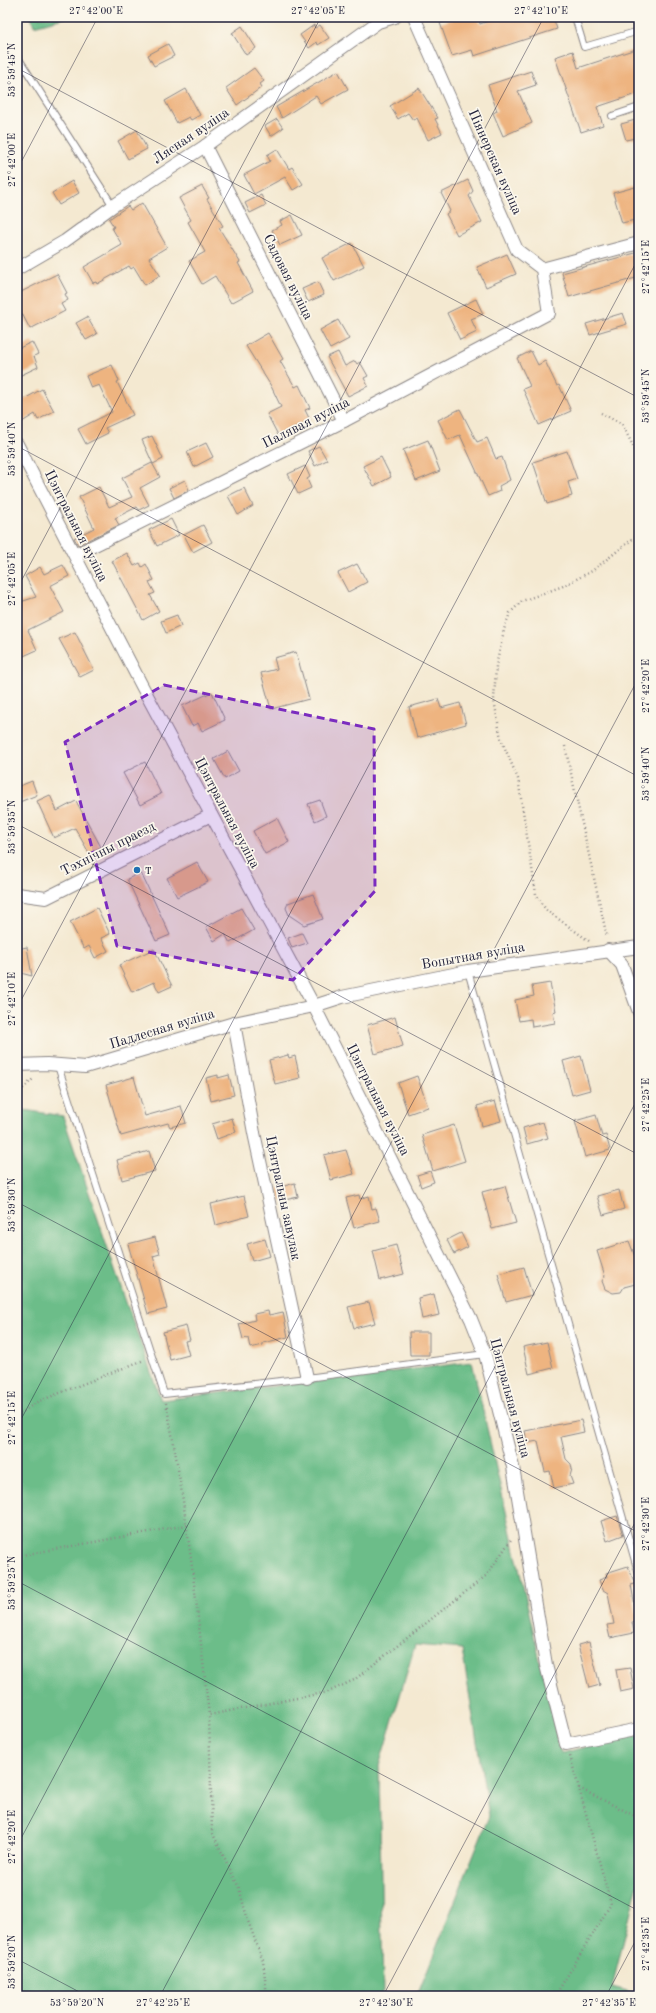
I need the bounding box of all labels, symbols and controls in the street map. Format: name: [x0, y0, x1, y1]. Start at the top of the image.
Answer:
text: 27°42'00"E: [69, 6, 123, 16]
text: 27°42'05"E: [291, 6, 345, 16]
text: 27°42'10"E: [514, 6, 568, 16]
text: 53°59'45"N: [7, 42, 17, 97]
street label: Лясная вуліца: [150, 105, 232, 167]
street label: Піянерская вуліца: [466, 107, 525, 217]
text: 27°42'00"E: [7, 133, 17, 187]
street label: Садовая вуліца: [260, 232, 316, 322]
text: 27°42'15"E: [641, 240, 651, 294]
text: 53°59'45"N: [641, 368, 651, 423]
street label: Палявая вуліца: [260, 395, 352, 451]
text: 53°59'40"N: [7, 421, 17, 476]
street label: Цэнтральная вуліца: [42, 468, 110, 584]
text: 27°42'05"E: [7, 552, 17, 606]
text: 27°42'20"E: [641, 659, 651, 713]
text: 53°59'40"N: [641, 746, 651, 801]
street label: Цэнтральная вуліца: [192, 755, 262, 871]
text: 53°59'35"N: [7, 799, 17, 854]
street label: Тэхнічны праезд: [59, 819, 158, 879]
place label: т: [145, 863, 152, 877]
marker: т: [132, 865, 142, 875]
street label: Вопытная вуліца: [420, 940, 526, 972]
text: 27°42'10"E: [7, 972, 17, 1026]
street label: Падлесная вуліца: [108, 1006, 216, 1052]
street label: Цэнтральная вуліца: [344, 1042, 412, 1158]
text: 27°42'25"E: [641, 1078, 651, 1132]
street label: Цэнтральны завулак: [263, 1134, 303, 1262]
text: 53°59'30"N: [7, 1177, 17, 1232]
street label: Цэнтральная вуліца: [487, 1337, 533, 1459]
text: 27°42'15"E: [7, 1391, 17, 1445]
text: 27°42'30"E: [641, 1497, 651, 1551]
text: 53°59'25"N: [7, 1555, 17, 1610]
text: 27°42'20"E: [7, 1810, 17, 1864]
text: 27°42'35"E: [641, 1917, 651, 1971]
text: 53°59'20"N: [7, 1934, 17, 1989]
text: 53°59'20"N: [50, 1998, 105, 2008]
text: 27°42'25"E: [136, 1998, 190, 2008]
text: 27°42'30"E: [359, 1998, 413, 2008]
text: 27°42'35"E: [582, 1998, 636, 2008]

